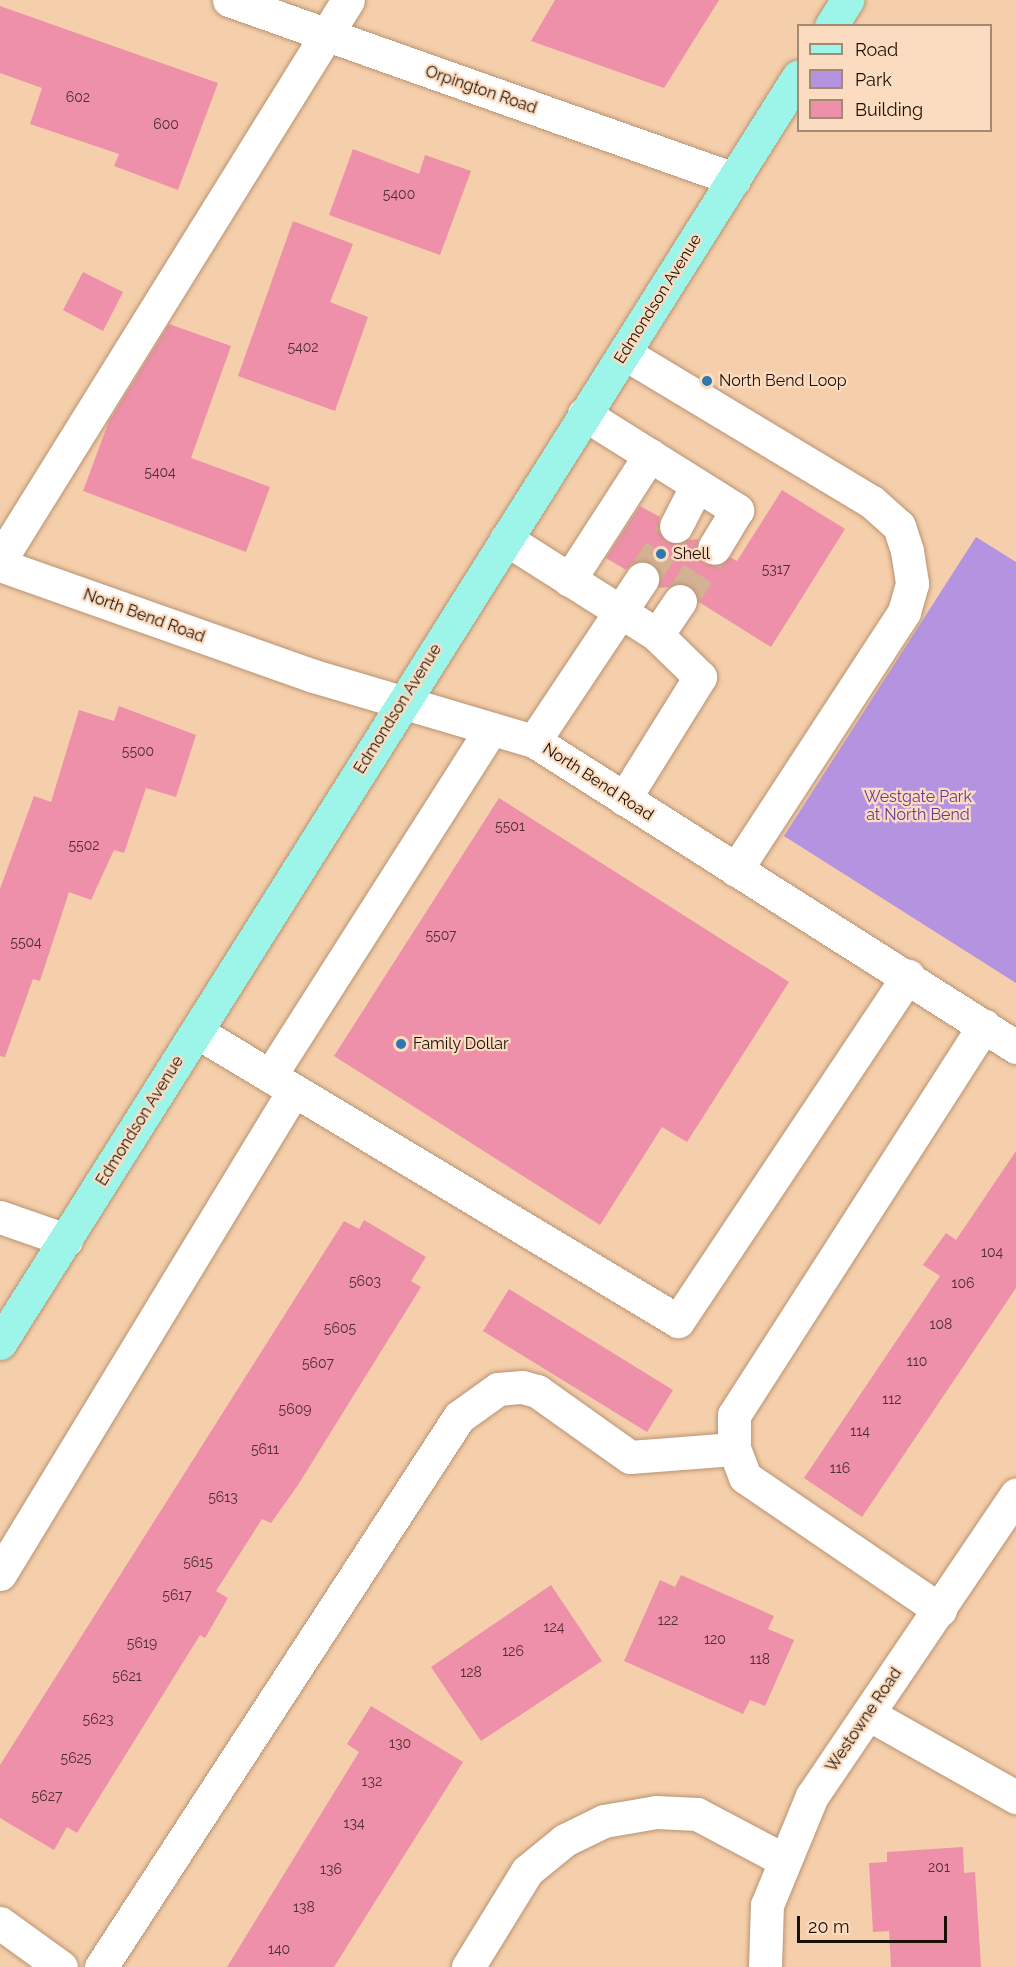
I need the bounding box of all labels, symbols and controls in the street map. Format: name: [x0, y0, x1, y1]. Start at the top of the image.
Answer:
legend: [797, 24, 992, 132]
text: Road: [855, 39, 898, 60]
street label: Orpington Road: [423, 62, 539, 118]
text: Park: [855, 69, 892, 90]
house number: 602: [66, 89, 90, 105]
text: Building: [855, 99, 923, 120]
house number: 600: [153, 116, 179, 132]
house number: 5400: [383, 186, 415, 202]
street label: Edmondson Avenue: [610, 230, 706, 368]
house number: 5402: [287, 339, 319, 355]
place label: North Bend Loop: [719, 371, 847, 391]
marker: North Bend Loop: [700, 374, 714, 388]
house number: 5404: [144, 464, 176, 480]
place label: Shell: [673, 544, 710, 564]
marker: Shell: [654, 547, 668, 561]
house number: 5317: [762, 561, 790, 577]
street label: North Bend Road: [81, 585, 207, 647]
street label: Edmondson Avenue: [350, 640, 446, 778]
street label: North Bend Road: [539, 739, 657, 825]
house number: 5500: [122, 743, 154, 759]
park label: Westgate Park at North Bend: [864, 787, 972, 825]
house number: 5501: [495, 818, 525, 834]
house number: 5502: [68, 837, 100, 853]
house number: 5507: [425, 927, 457, 943]
house number: 5504: [10, 934, 42, 950]
place label: Family Dollar: [413, 1034, 509, 1054]
marker: Family Dollar: [394, 1037, 408, 1051]
street label: Edmondson Avenue: [92, 1052, 188, 1190]
house number: 104: [981, 1244, 1003, 1260]
house number: 5603: [349, 1273, 381, 1289]
house number: 106: [951, 1275, 975, 1291]
house number: 108: [930, 1316, 952, 1332]
house number: 5605: [324, 1320, 356, 1336]
house number: 110: [907, 1353, 927, 1369]
house number: 5607: [302, 1355, 334, 1371]
house number: 112: [882, 1391, 902, 1407]
house number: 5609: [279, 1401, 311, 1417]
house number: 114: [850, 1423, 870, 1439]
house number: 5611: [251, 1441, 279, 1457]
house number: 116: [830, 1460, 850, 1476]
house number: 5613: [208, 1489, 238, 1505]
house number: 5615: [183, 1554, 213, 1570]
house number: 5617: [162, 1587, 192, 1603]
house number: 122: [658, 1612, 678, 1628]
house number: 124: [544, 1619, 564, 1635]
house number: 120: [704, 1631, 726, 1647]
house number: 5619: [127, 1635, 157, 1651]
house number: 126: [502, 1643, 524, 1659]
house number: 118: [750, 1651, 770, 1667]
house number: 128: [460, 1664, 482, 1680]
street label: Westowne Road: [822, 1664, 906, 1776]
house number: 5621: [112, 1668, 142, 1684]
house number: 5623: [83, 1711, 113, 1727]
house number: 130: [389, 1735, 411, 1751]
house number: 5625: [61, 1750, 91, 1766]
house number: 132: [362, 1773, 382, 1789]
house number: 5627: [32, 1788, 62, 1804]
house number: 134: [343, 1815, 365, 1831]
house number: 201: [928, 1859, 950, 1875]
house number: 136: [320, 1861, 342, 1877]
house number: 138: [293, 1899, 315, 1915]
scale bar: [800, 1904, 950, 1942]
text: 20 m: [808, 1916, 850, 1937]
house number: 140: [268, 1941, 290, 1957]

